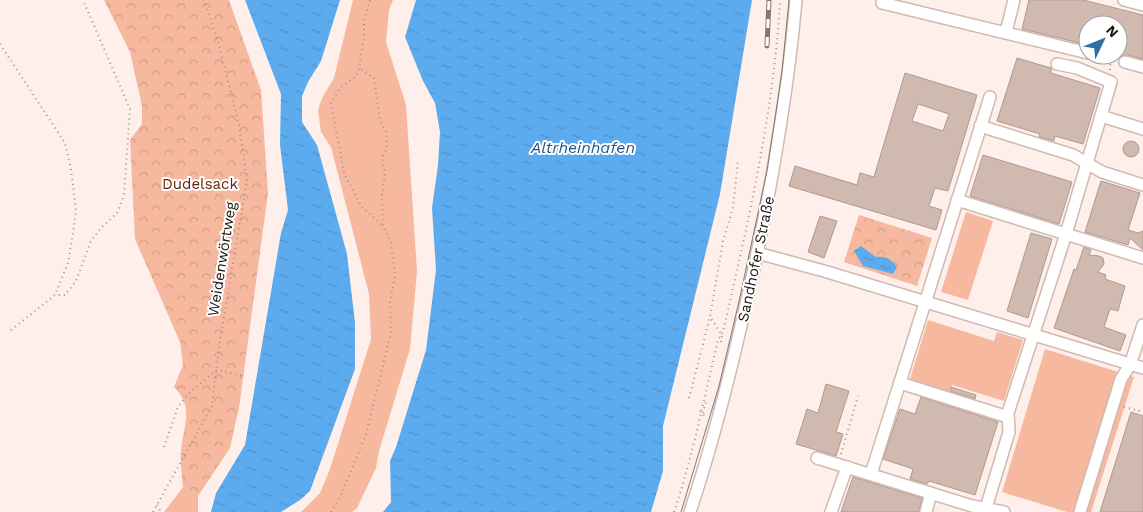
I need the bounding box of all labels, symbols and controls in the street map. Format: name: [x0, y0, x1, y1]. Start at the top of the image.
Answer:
north arrow: [1078, 15, 1128, 65]
text: N: [1103, 22, 1122, 40]
water label: Altrheinhafen: [530, 138, 635, 157]
park label: Dudelsack: [162, 175, 238, 193]
street label: Sandhofer Straße: [734, 194, 778, 324]
street label: Weidenwörtweg: [204, 200, 240, 318]

